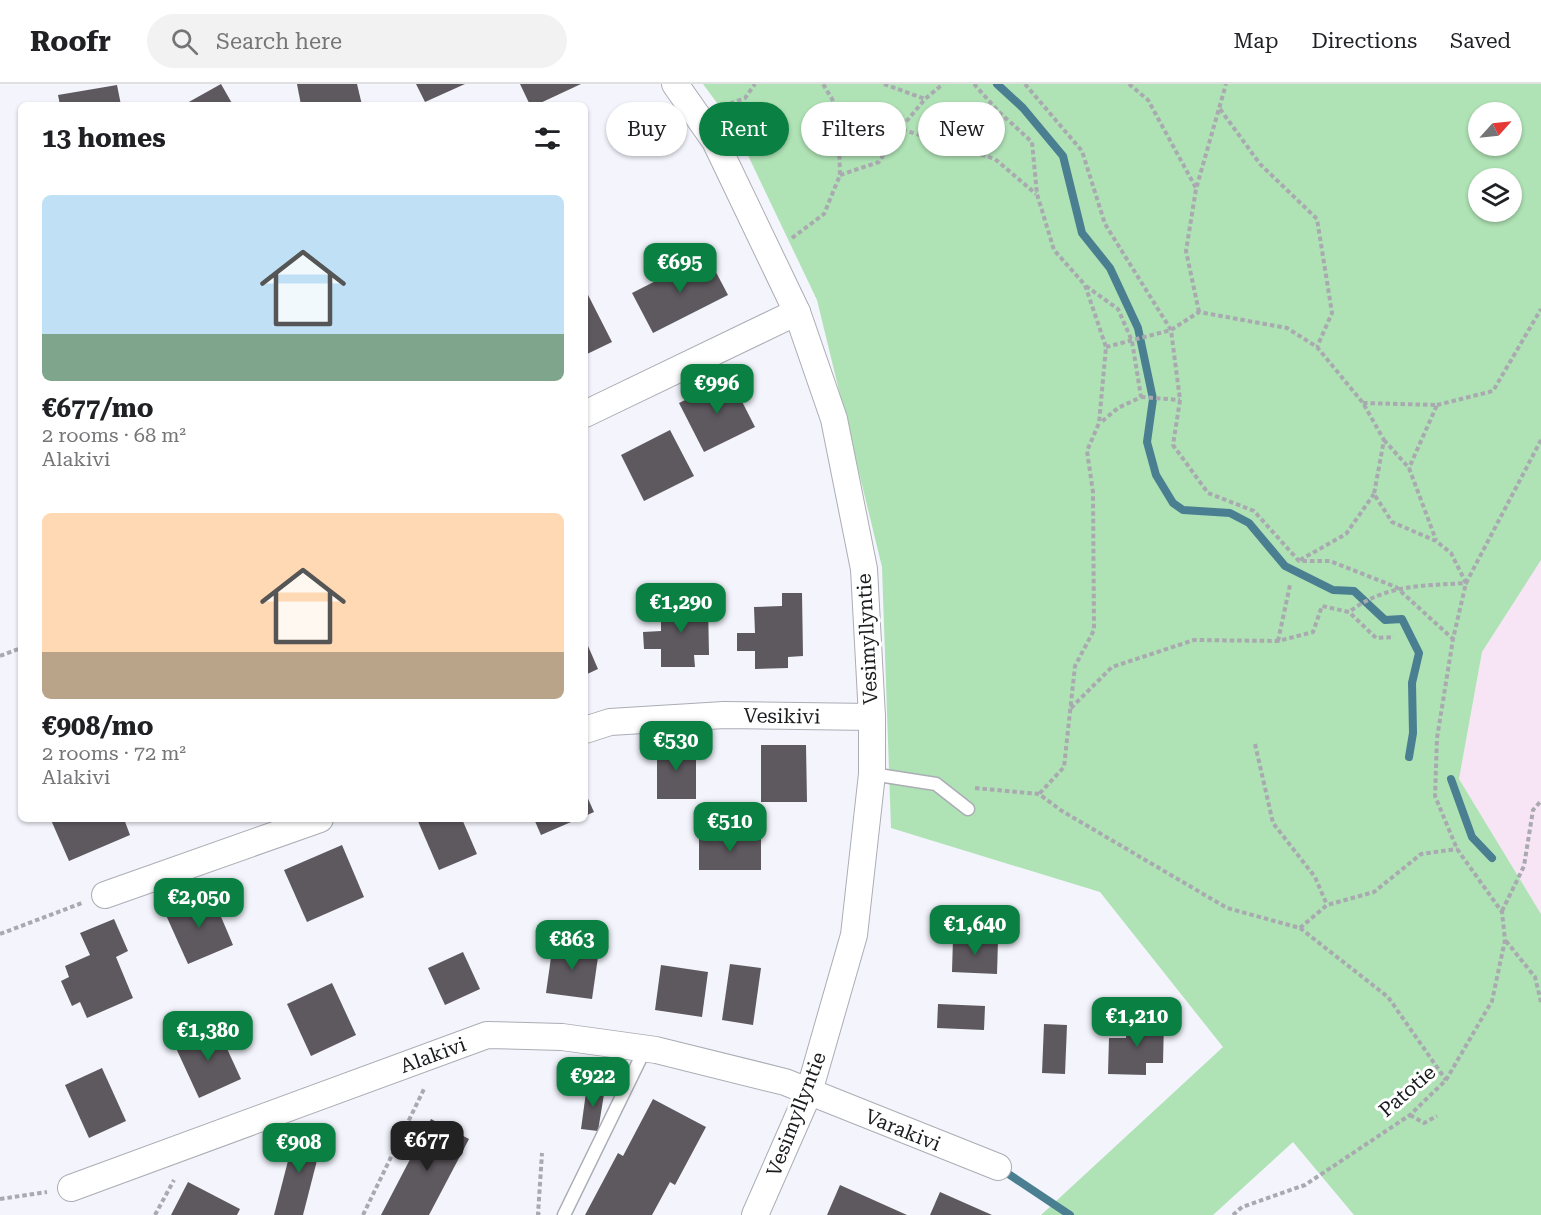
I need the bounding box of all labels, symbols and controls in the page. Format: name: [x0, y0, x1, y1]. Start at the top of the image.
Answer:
search box: [147, 14, 567, 68]
text: Roofr: [30, 25, 111, 58]
icon: search: [168, 25, 201, 58]
text: Search here: [216, 29, 342, 54]
text: Map: [1234, 29, 1278, 53]
text: Directions: [1311, 29, 1417, 53]
text: Saved: [1450, 29, 1511, 53]
chip: Buy: [606, 102, 687, 156]
chip: Rent: [699, 102, 789, 156]
chip: Filters: [801, 102, 906, 156]
chip: New: [918, 102, 1005, 156]
north arrow: [1468, 102, 1522, 156]
map controls: [1468, 102, 1522, 222]
icon: filters: [531, 122, 564, 155]
text: 13 homes: [42, 123, 166, 153]
button: layers: [1468, 168, 1522, 222]
icon: home: [249, 234, 357, 342]
pin: €695: [644, 243, 716, 294]
text: €695: [658, 250, 702, 274]
pin: €996: [681, 364, 753, 415]
text: €996: [695, 371, 739, 395]
text: €677/mo: [42, 393, 154, 423]
text: 2 rooms · 68 m²: [42, 423, 186, 447]
text: Alakivi: [42, 447, 110, 471]
icon: home: [249, 552, 357, 660]
street label: Vesimyllyntie: [852, 573, 882, 705]
pin: €1,290: [632, 583, 730, 634]
text: €1,290: [650, 590, 712, 614]
street label: Vesikivi: [743, 703, 821, 729]
text: €908/mo: [42, 711, 154, 741]
pin: €530: [640, 721, 712, 772]
text: €530: [654, 728, 698, 752]
text: 2 rooms · 72 m²: [42, 741, 186, 765]
text: Alakivi: [42, 765, 110, 789]
pin: €510: [694, 802, 766, 853]
text: €510: [708, 809, 752, 833]
pin: €2,050: [150, 878, 248, 929]
text: €2,050: [168, 885, 230, 909]
pin: €1,640: [926, 905, 1024, 956]
text: €1,640: [944, 912, 1006, 936]
pin: €863: [536, 920, 608, 971]
text: €863: [550, 927, 594, 951]
pin: €1,210: [1088, 997, 1186, 1048]
text: €1,210: [1106, 1004, 1168, 1028]
pin: €1,380: [159, 1011, 257, 1062]
text: €1,380: [177, 1018, 239, 1042]
street label: Alakivi: [397, 1032, 469, 1078]
street label: Vesimyllyntie: [761, 1048, 831, 1180]
pin: €922: [557, 1057, 629, 1108]
street label: Patotie: [1374, 1060, 1440, 1122]
text: €922: [571, 1064, 615, 1088]
street label: Varakivi: [862, 1104, 944, 1156]
pin: €677: [391, 1121, 463, 1172]
pin: €908: [263, 1123, 335, 1174]
text: €677: [405, 1128, 449, 1152]
text: €908: [277, 1130, 321, 1154]

